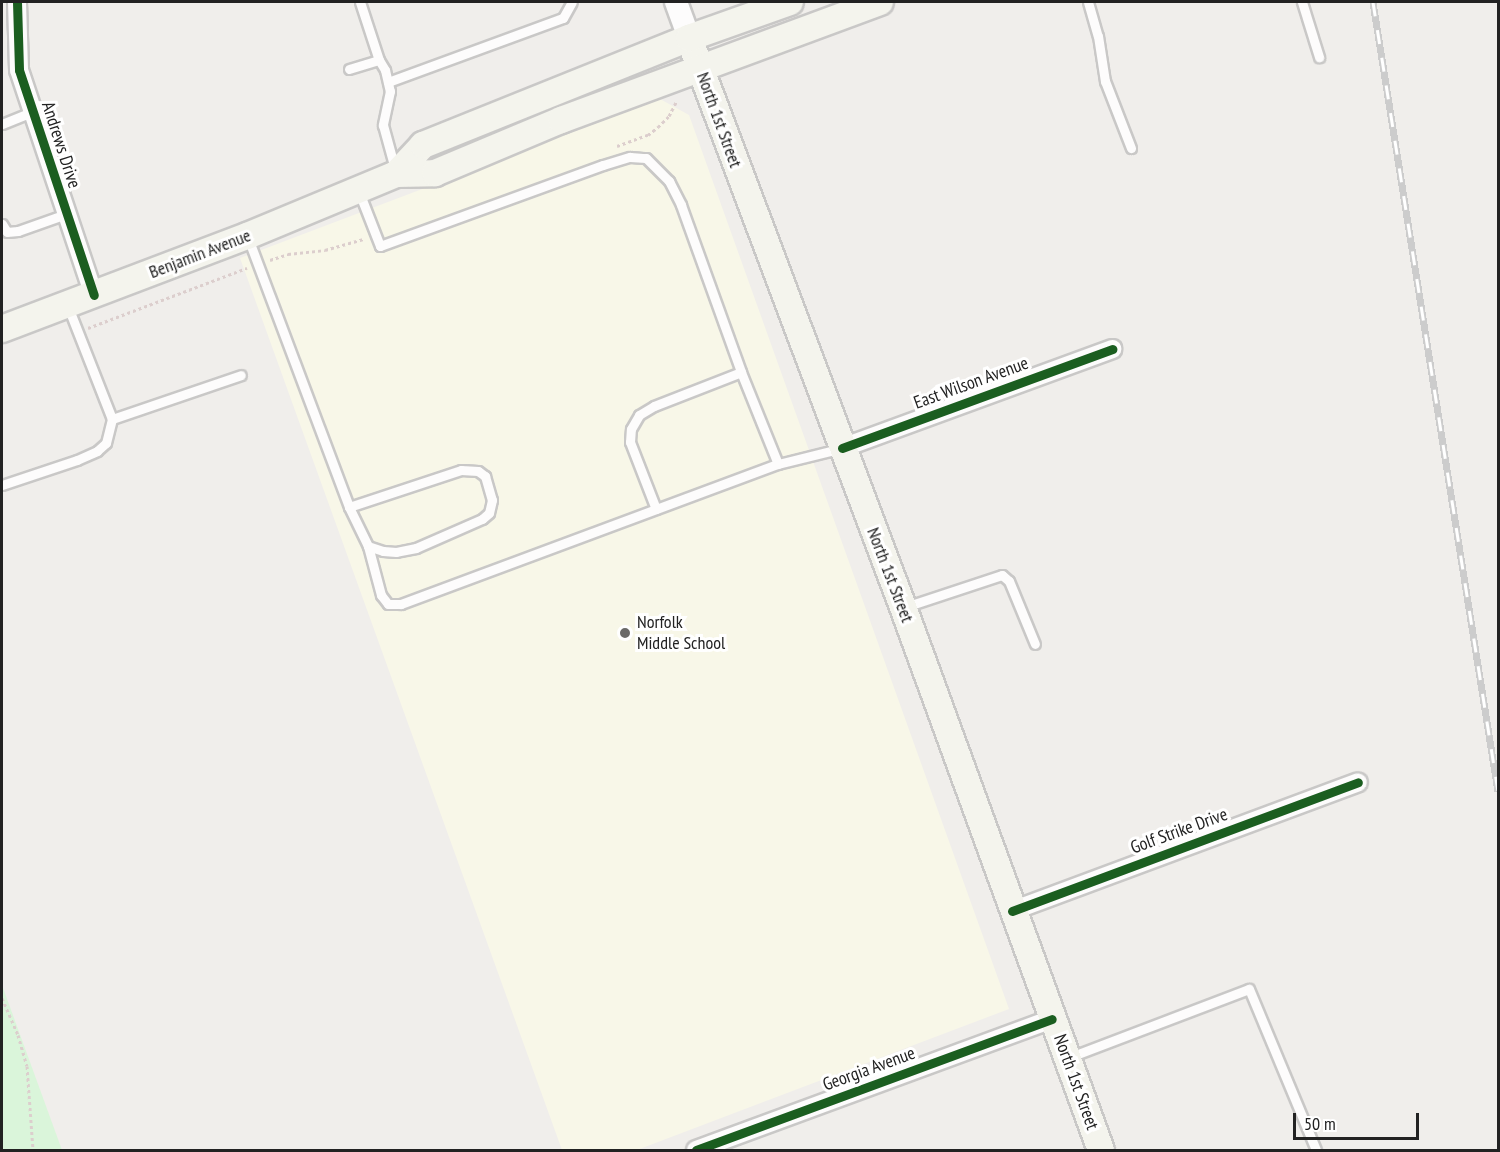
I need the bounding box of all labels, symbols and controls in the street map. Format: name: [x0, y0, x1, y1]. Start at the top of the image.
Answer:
street label: North 1st Street: [692, 69, 746, 171]
street label: Andrews Drive: [37, 99, 85, 191]
street label: Benjamin Avenue: [146, 225, 254, 283]
street label: East Wilson Avenue: [910, 352, 1032, 414]
street label: North 1st Street: [862, 525, 918, 625]
place label: Norfolk Middle School: [637, 612, 725, 654]
marker: Norfolk Middle School: [618, 626, 632, 640]
street label: Golf Strike Drive: [1128, 803, 1230, 859]
street label: North 1st Street: [1049, 1031, 1103, 1133]
street label: Georgia Avenue: [820, 1042, 918, 1096]
scale bar: [1296, 1101, 1422, 1139]
text: 50 m: [1304, 1112, 1336, 1135]

